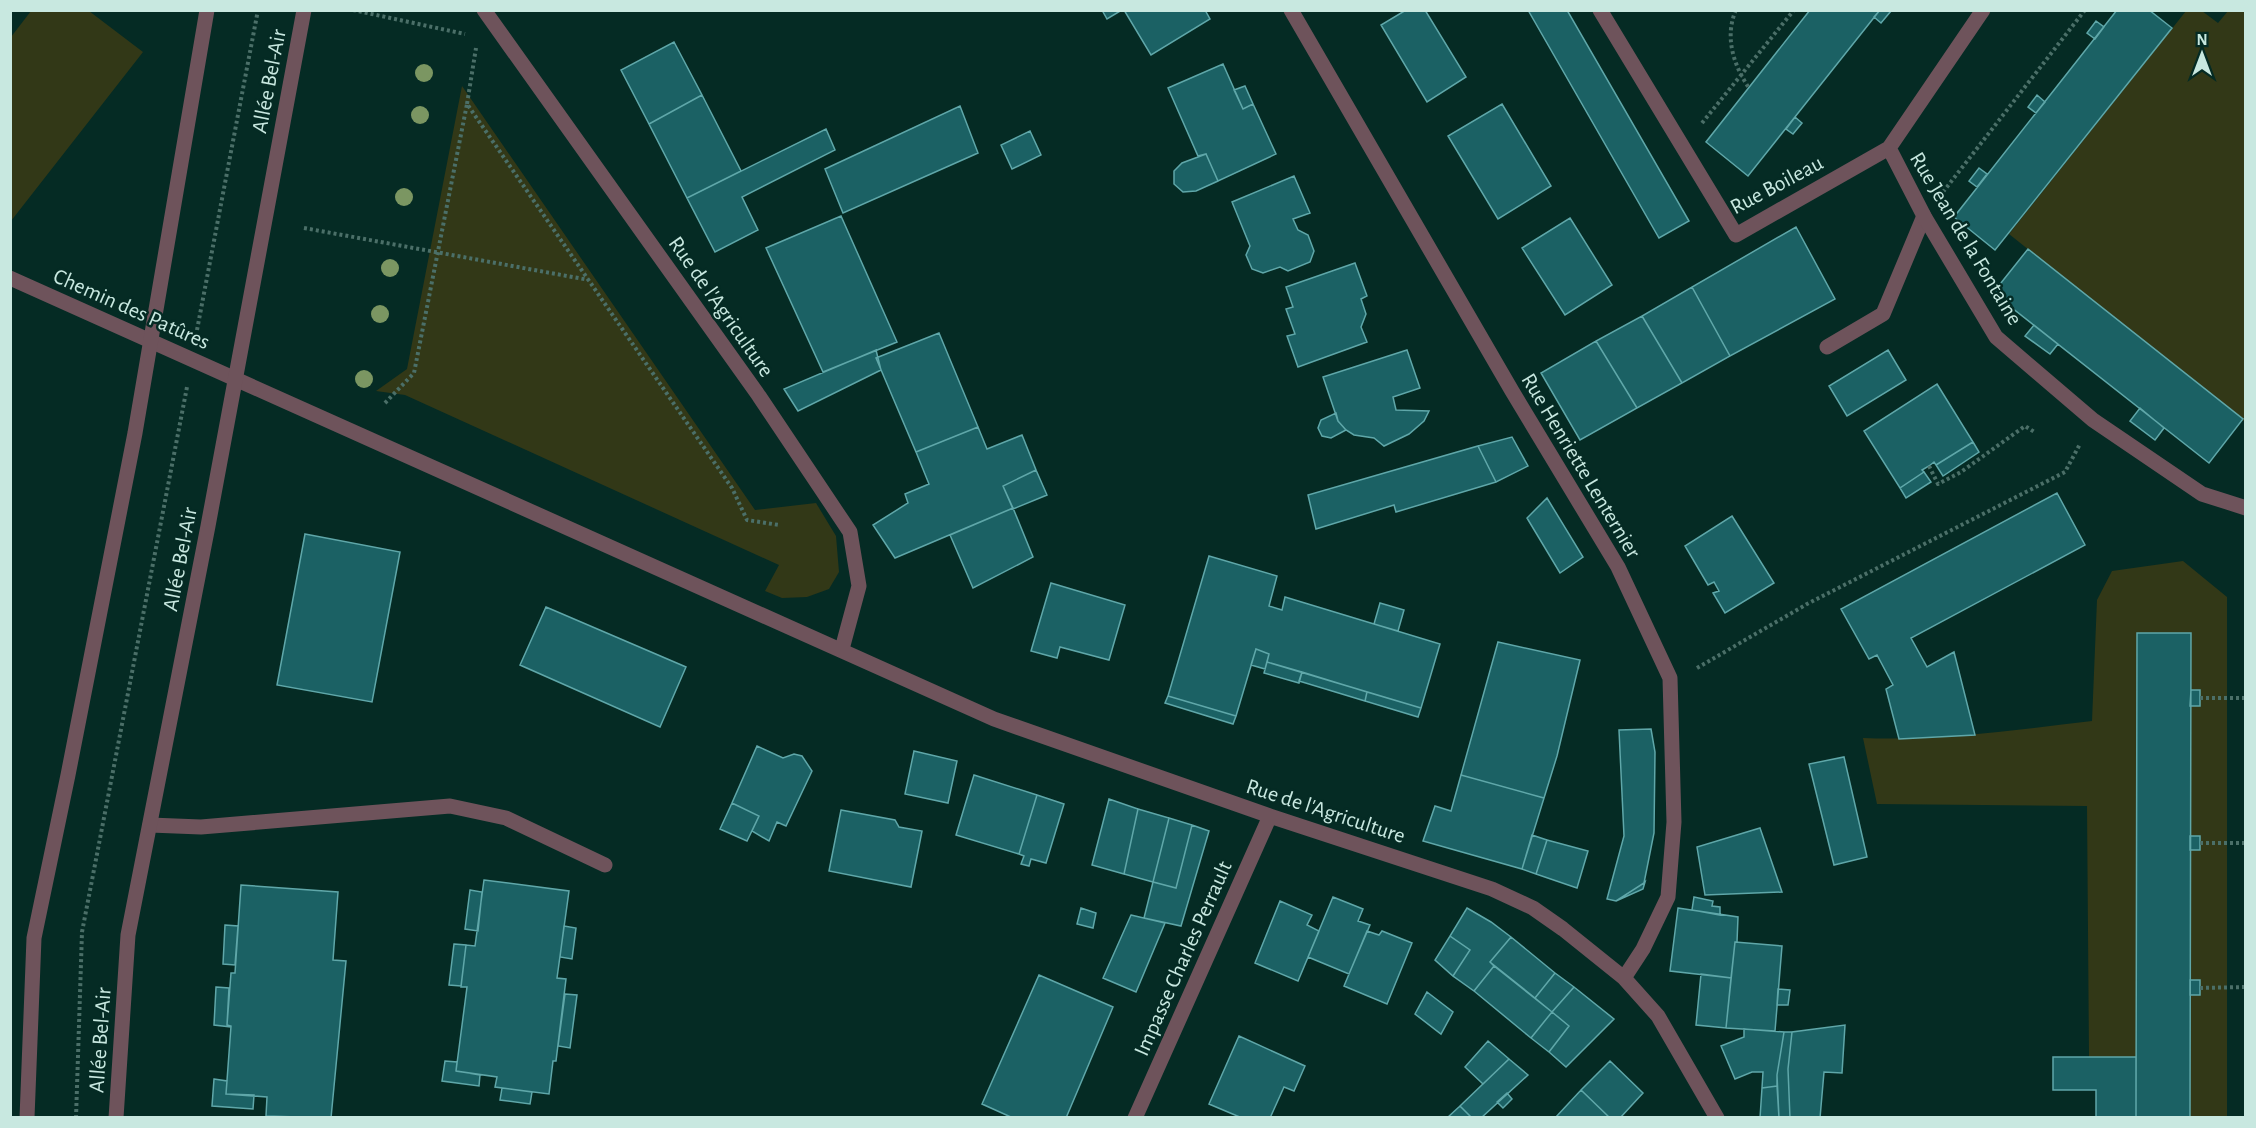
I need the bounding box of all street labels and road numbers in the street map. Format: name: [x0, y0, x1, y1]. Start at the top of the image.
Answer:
street label: Allée Bel-Air: [248, 27, 290, 135]
street label: Rue Jean de la Fontaine: [1906, 148, 2026, 329]
street label: Rue Boileau: [1727, 151, 1826, 218]
street label: Rue de l'Agriculture: [665, 232, 778, 381]
street label: Chemin des Patûres: [50, 265, 213, 353]
street label: Rue Henriette Lenternier: [1517, 369, 1645, 562]
street label: Allée Bel-Air: [159, 505, 201, 613]
street label: Rue de l'Agriculture: [1243, 775, 1408, 847]
street label: Impasse Charles Perrault: [1130, 858, 1236, 1059]
street label: Allée Bel-Air: [85, 987, 115, 1093]

